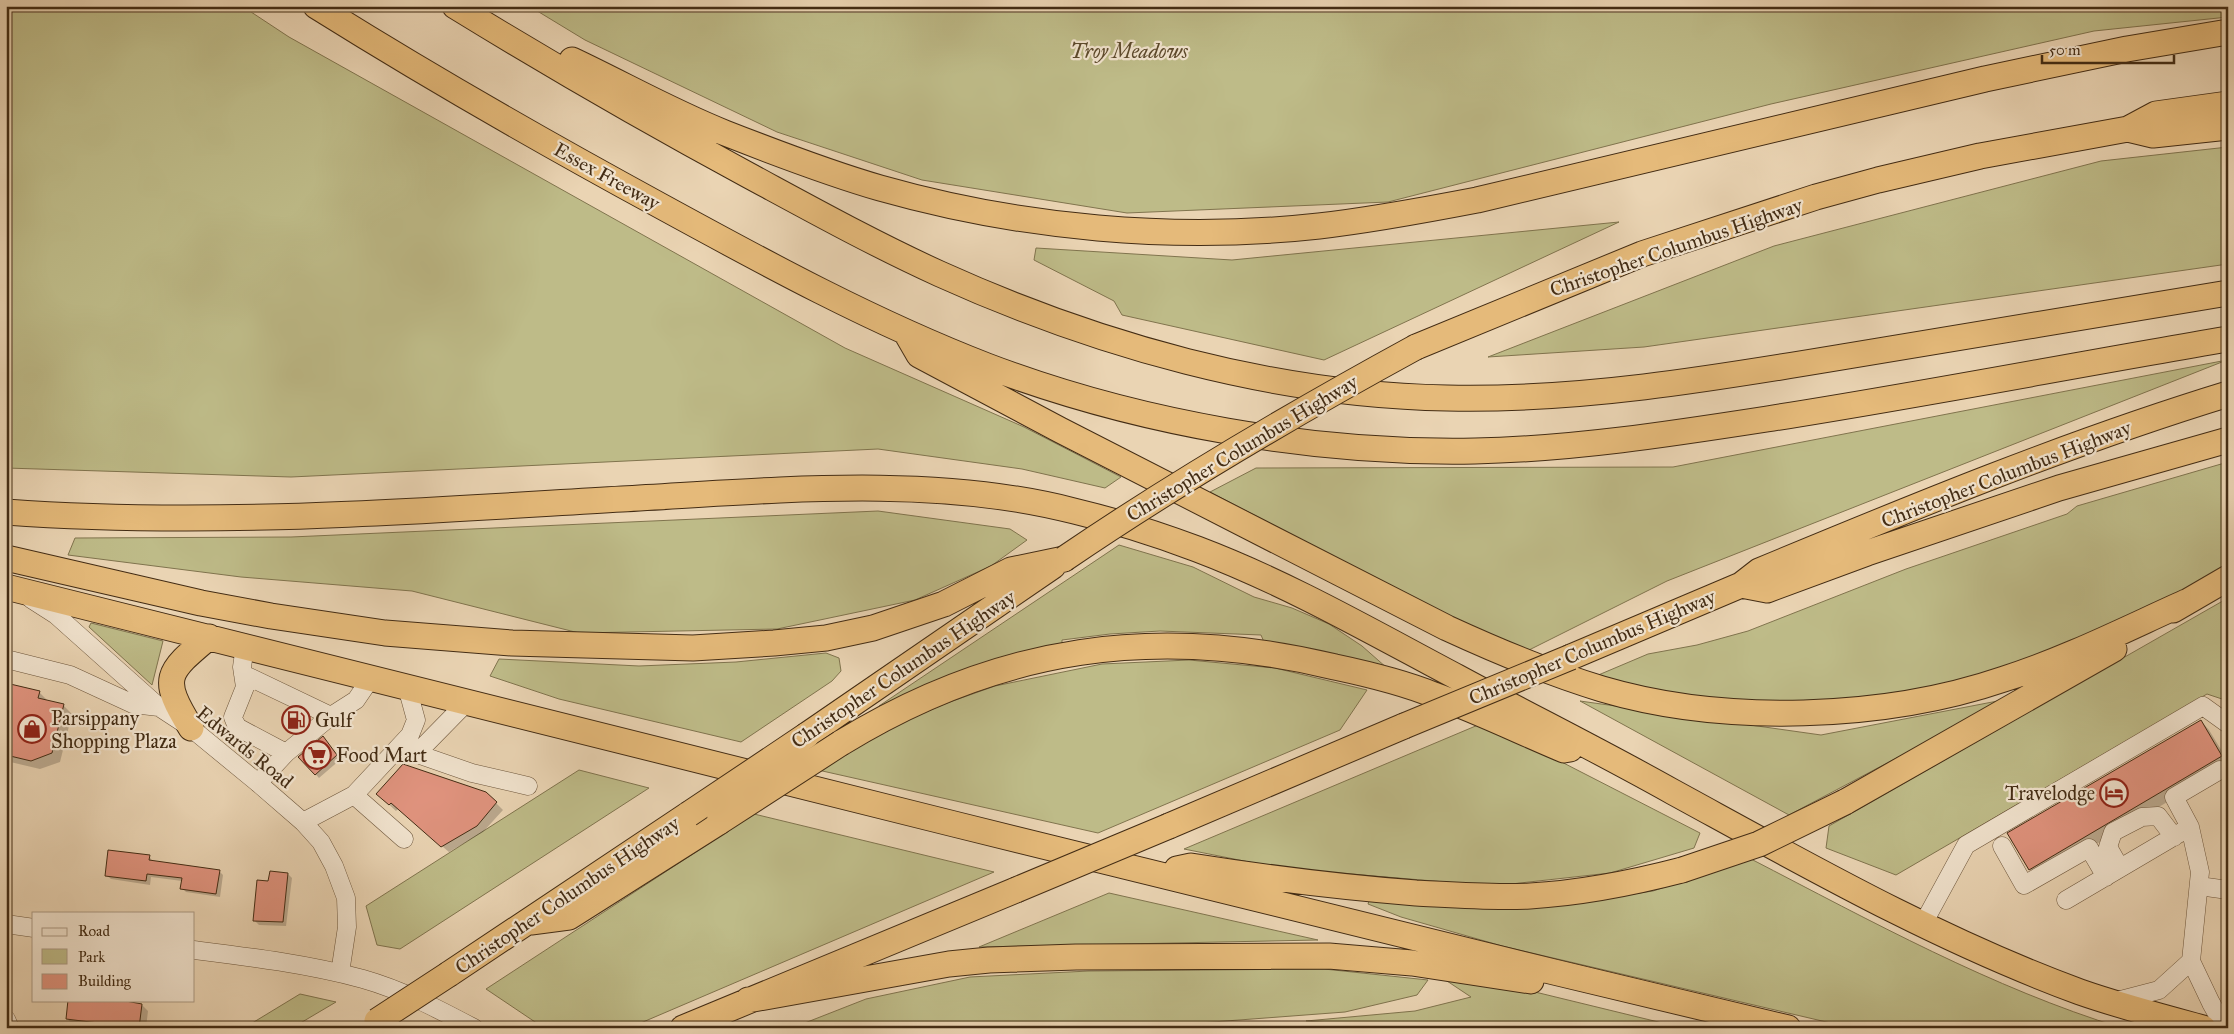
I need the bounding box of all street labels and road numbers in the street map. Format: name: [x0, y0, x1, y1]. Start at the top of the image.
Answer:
street label: Essex Freeway: [550, 137, 665, 215]
street label: Christopher Columbus Highway: [1547, 192, 1806, 302]
street label: Christopher Columbus Highway: [1122, 369, 1363, 527]
street label: Christopher Columbus Highway: [1878, 415, 2135, 534]
street label: Christopher Columbus Highway: [786, 584, 1021, 754]
street label: Christopher Columbus Highway: [1465, 584, 1720, 711]
street label: Edwards Road: [192, 701, 298, 793]
street label: Christopher Columbus Highway: [450, 810, 685, 980]

